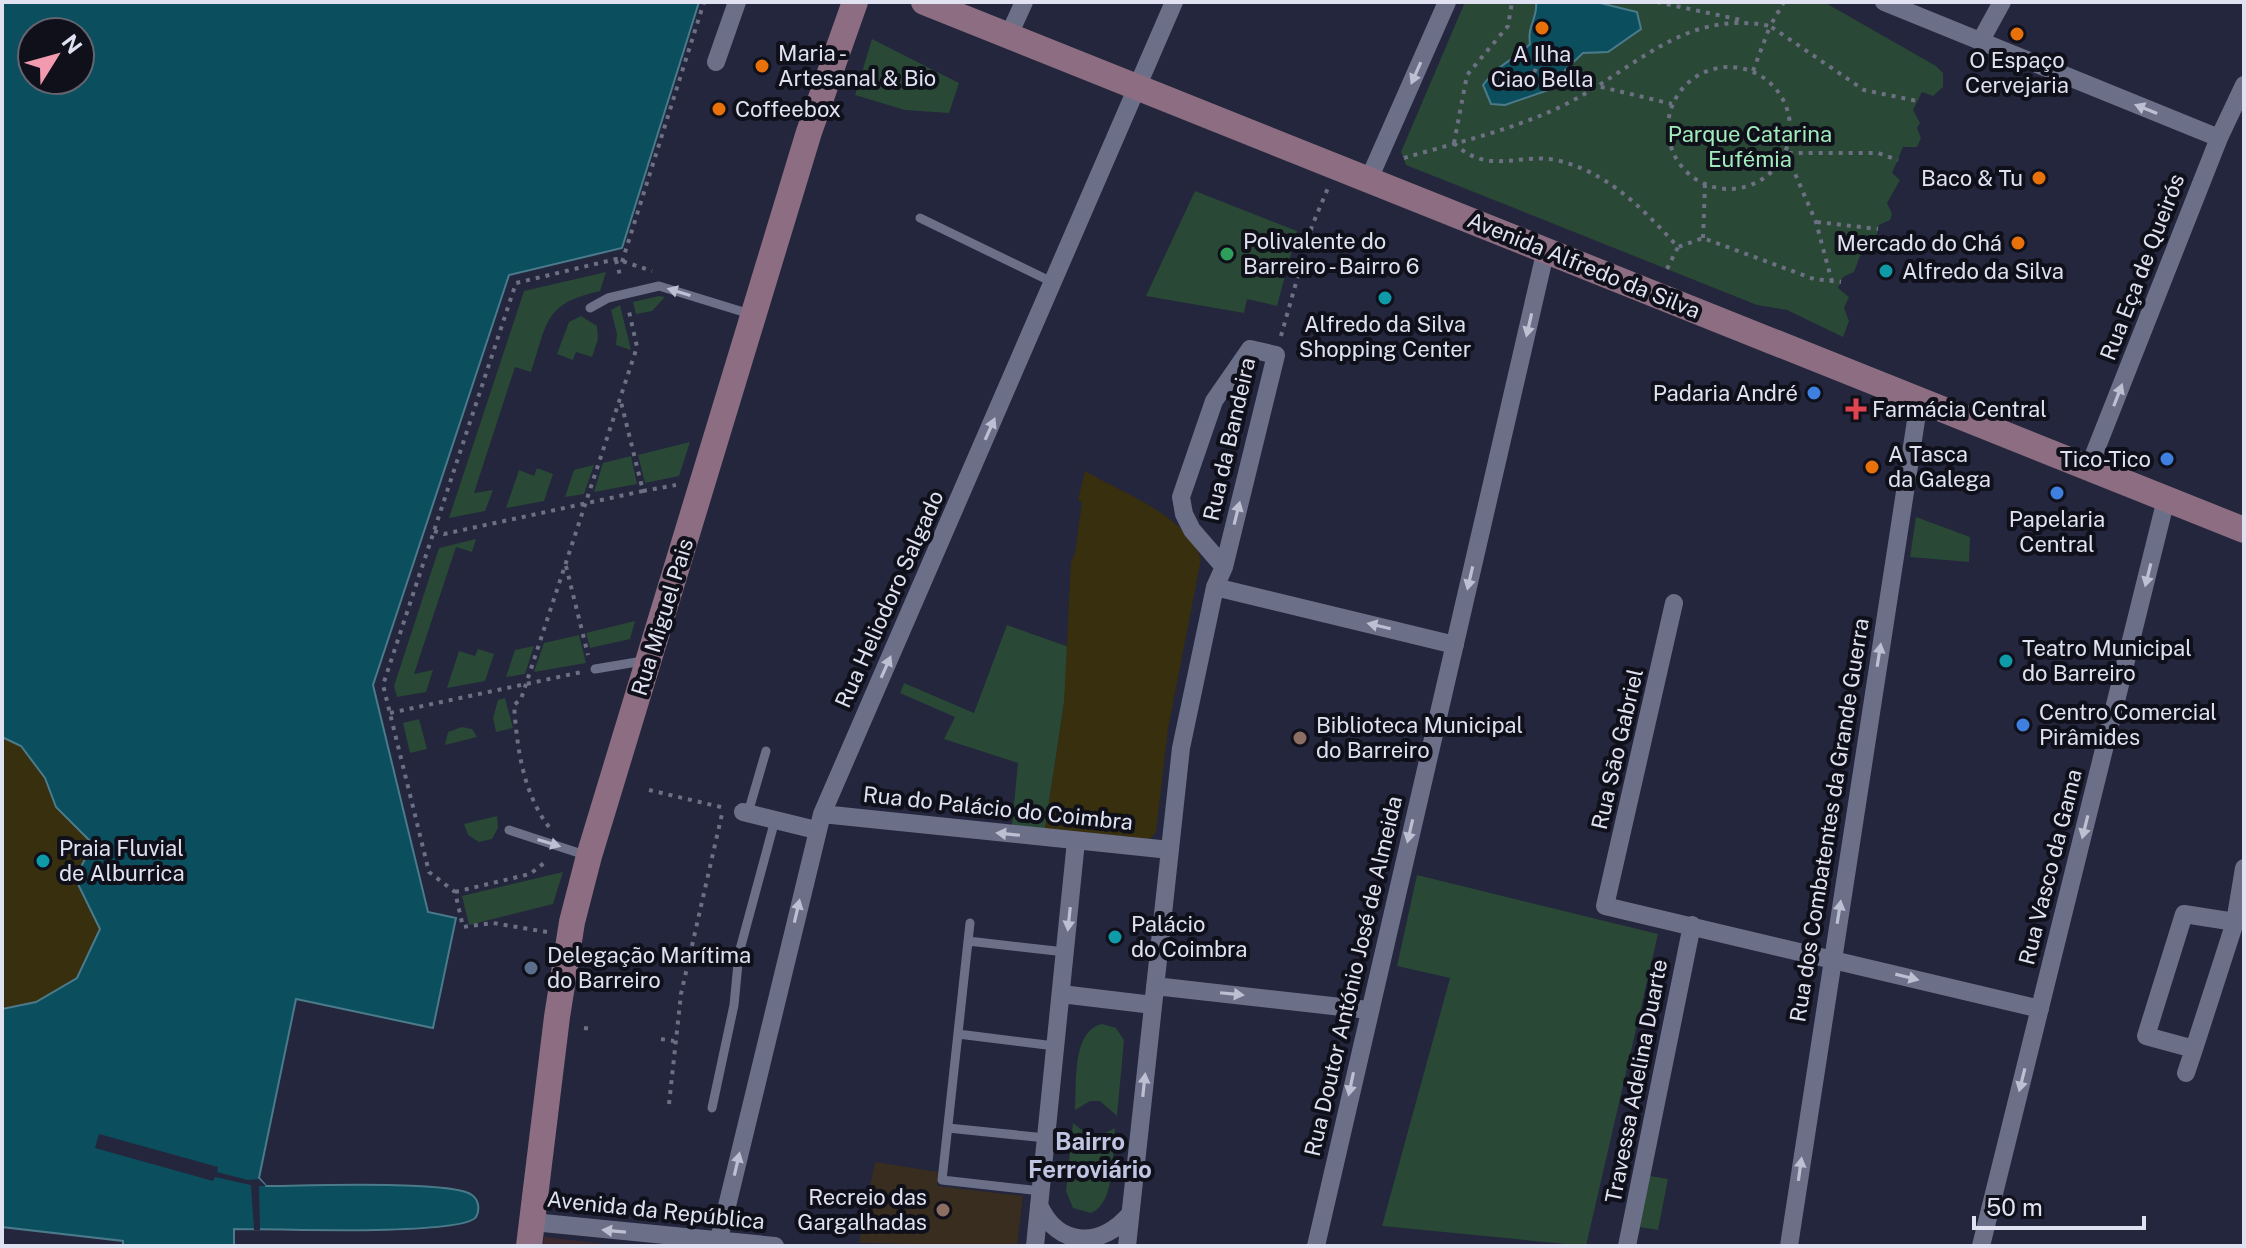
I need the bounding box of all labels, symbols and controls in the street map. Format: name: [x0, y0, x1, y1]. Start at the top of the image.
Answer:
north arrow: [16, 16, 96, 96]
marker: A Ilha Ciao Bella: [1533, 19, 1551, 37]
marker: O Espaço Cervejaria: [2008, 25, 2026, 43]
text: N: [56, 29, 88, 59]
place label: Maria - Artesanal & Bio: [778, 40, 936, 91]
place label: A Ilha Ciao Bella: [1491, 41, 1593, 92]
place label: O Espaço Cervejaria: [1965, 47, 2069, 98]
marker: Maria - Artesanal & Bio: [753, 57, 771, 75]
one-way arrow: [1409, 62, 1422, 85]
place label: Coffeebox: [735, 96, 841, 122]
marker: Coffeebox: [710, 100, 728, 118]
one-way arrow: [2134, 102, 2158, 115]
park label: Parque Catarina Eufémia: [1668, 121, 1832, 172]
place label: Baco & Tu: [1921, 165, 2023, 191]
marker: Baco & Tu: [2030, 169, 2048, 187]
street label: Rua Eça de Queirós: [2094, 170, 2190, 364]
street label: Avenida Alfredo da Silva: [1464, 206, 1704, 324]
place label: Polivalente do Barreiro - Bairro 6: [1243, 228, 1420, 279]
place label: Mercado do Chá: [1837, 230, 2002, 256]
marker: Mercado do Chá: [2009, 234, 2027, 252]
marker: Polivalente do Barreiro - Bairro 6: [1218, 245, 1236, 263]
place label: Alfredo da Silva: [1902, 258, 2064, 284]
marker: Alfredo da Silva: [1877, 262, 1895, 280]
one-way arrow: [667, 285, 691, 298]
marker: Alfredo da Silva Shopping Center: [1376, 289, 1394, 307]
place label: Alfredo da Silva Shopping Center: [1299, 311, 1471, 362]
one-way arrow: [1522, 312, 1535, 337]
street label: Rua da Bandeira: [1198, 355, 1260, 523]
place label: Padaria André: [1653, 380, 1798, 406]
one-way arrow: [2112, 383, 2125, 407]
marker: Padaria André: [1805, 384, 1823, 402]
place label: Farmácia Central: [1872, 396, 2047, 422]
marker: Farmácia Central: [1847, 400, 1865, 418]
one-way arrow: [983, 417, 997, 441]
place label: A Tasca da Galega: [1888, 441, 1991, 492]
place label: Tico-Tico: [2060, 446, 2151, 472]
marker: Tico-Tico: [2158, 450, 2176, 468]
marker: A Tasca da Galega: [1863, 458, 1881, 476]
marker: Papelaria Central: [2048, 484, 2066, 502]
street label: Rua Heliodoro Salgado: [829, 486, 949, 712]
one-way arrow: [1232, 500, 1244, 525]
place label: Papelaria Central: [2009, 506, 2105, 557]
street label: Rua Miguel Pais: [626, 535, 698, 699]
one-way arrow: [2141, 563, 2153, 588]
one-way arrow: [1463, 566, 1476, 591]
street label: Rua dos Combatentes da Grande Guerra: [1784, 616, 1874, 1024]
one-way arrow: [1366, 620, 1391, 632]
place label: Teatro Municipal do Barreiro: [2022, 635, 2192, 686]
one-way arrow: [1873, 642, 1886, 667]
marker: Teatro Municipal do Barreiro: [1997, 652, 2015, 670]
one-way arrow: [879, 655, 893, 679]
street label: Rua São Gabriel: [1586, 666, 1648, 832]
place label: Centro Comercial Pirâmides: [2039, 699, 2217, 750]
place label: Biblioteca Municipal do Barreiro: [1316, 712, 1523, 763]
marker: Centro Comercial Pirâmides: [2014, 716, 2032, 734]
marker: Biblioteca Municipal do Barreiro: [1291, 729, 1309, 747]
street label: Rua Vasco da Gama: [2013, 766, 2087, 968]
street label: Rua do Palácio do Coimbra: [862, 781, 1134, 835]
street label: Rua Doutor António José de Almeida: [1299, 793, 1407, 1159]
one-way arrow: [2078, 815, 2090, 840]
one-way arrow: [1403, 819, 1416, 844]
one-way arrow: [995, 827, 1020, 840]
place label: Praia Fluvial de Alburrica: [59, 835, 185, 886]
one-way arrow: [537, 838, 561, 850]
marker: Praia Fluvial de Alburrica: [34, 852, 52, 870]
one-way arrow: [791, 898, 804, 923]
one-way arrow: [1833, 899, 1846, 924]
one-way arrow: [1062, 907, 1075, 932]
place label: Palácio do Coimbra: [1131, 911, 1247, 962]
marker: Palácio do Coimbra: [1106, 928, 1124, 946]
place label: Delegação Marítima do Barreiro: [547, 942, 751, 993]
street label: Travessa Adelina Duarte: [1600, 957, 1672, 1205]
marker: Delegação Marítima do Barreiro: [522, 959, 540, 977]
one-way arrow: [1895, 971, 1920, 983]
one-way arrow: [1220, 988, 1245, 1001]
one-way arrow: [2016, 1067, 2028, 1092]
one-way arrow: [1138, 1072, 1151, 1097]
one-way arrow: [1344, 1072, 1357, 1097]
district label: Bairro Ferroviário: [1028, 1127, 1152, 1183]
one-way arrow: [731, 1151, 743, 1176]
one-way arrow: [1794, 1156, 1807, 1181]
scale bar: [1974, 1180, 2144, 1230]
place label: Recreio das Gargalhadas: [797, 1184, 927, 1235]
street label: Avenida da República: [546, 1186, 766, 1234]
text: 50 m: [1986, 1193, 2043, 1221]
marker: Recreio das Gargalhadas: [934, 1201, 952, 1219]
one-way arrow: [601, 1224, 626, 1237]

